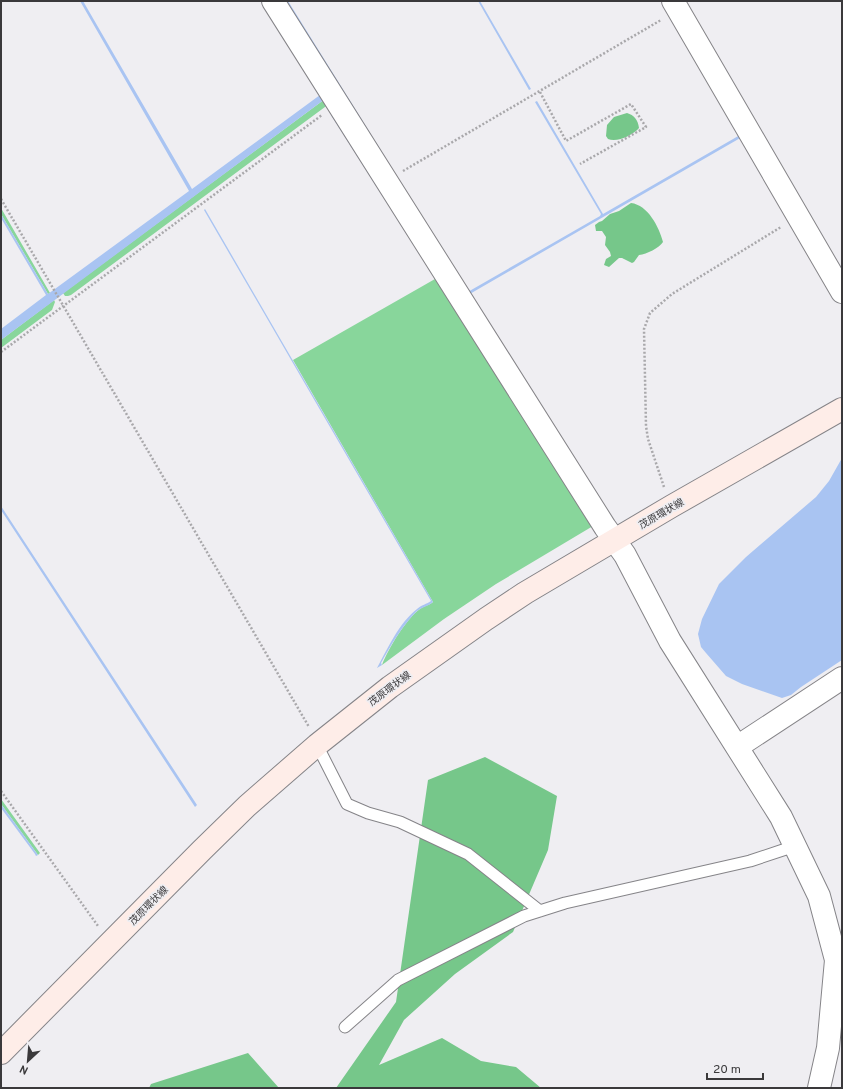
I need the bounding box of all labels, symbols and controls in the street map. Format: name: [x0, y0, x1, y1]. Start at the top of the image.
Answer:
street label: 茂原環状線: [637, 496, 687, 532]
street label: 茂原環状線: [366, 669, 414, 709]
street label: 茂原環状線: [127, 884, 171, 928]
north arrow: [8, 1041, 48, 1081]
scale bar: [707, 1055, 763, 1081]
text: N: [17, 1061, 31, 1077]
text: 20 m: [713, 1062, 741, 1078]

